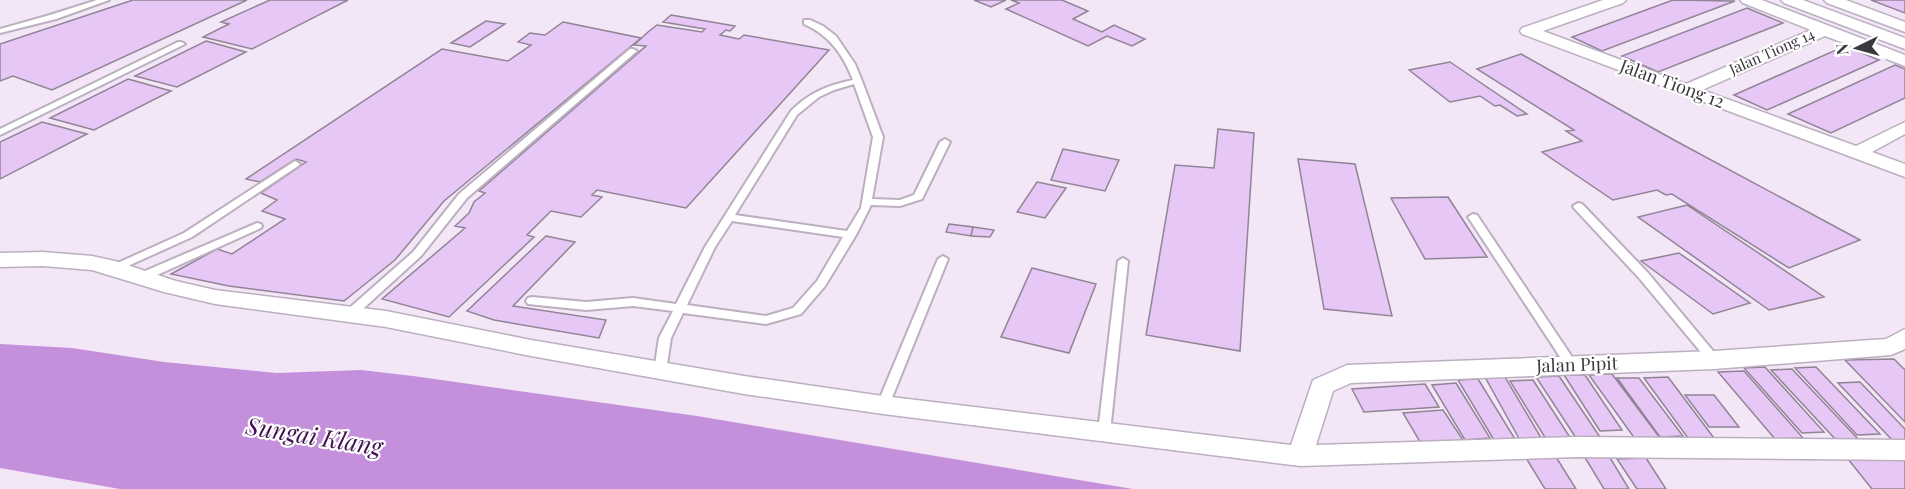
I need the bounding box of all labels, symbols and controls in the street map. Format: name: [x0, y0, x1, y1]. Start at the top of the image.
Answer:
north arrow: [1827, 18, 1887, 78]
street label: Jalan Tiong 14: [1725, 23, 1817, 79]
text: N: [1831, 42, 1853, 56]
street label: Jalan Tiong 12: [1616, 53, 1728, 113]
street label: Jalan Pipit: [1535, 351, 1619, 377]
water label: Sungai Klang: [243, 408, 387, 462]

